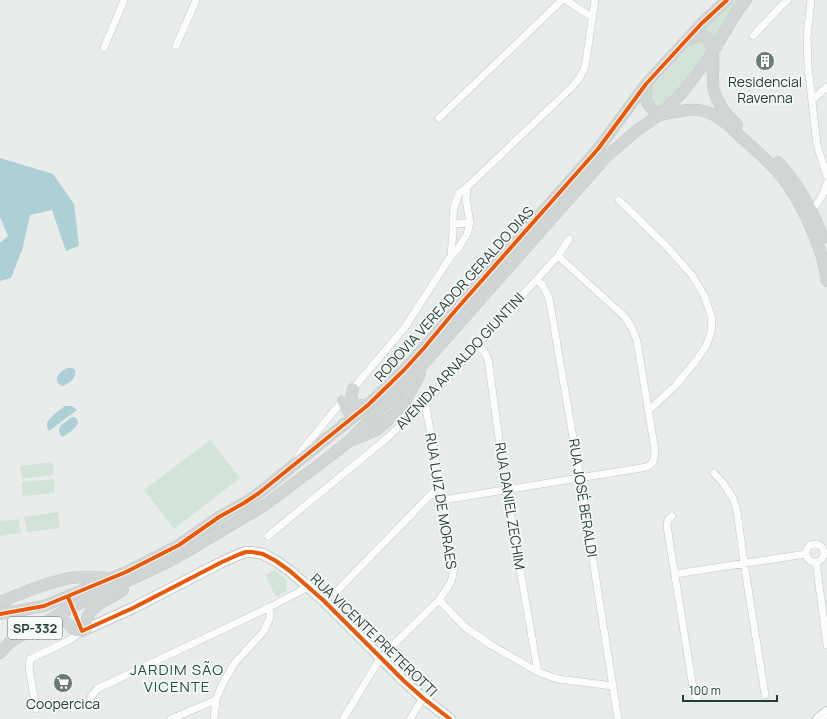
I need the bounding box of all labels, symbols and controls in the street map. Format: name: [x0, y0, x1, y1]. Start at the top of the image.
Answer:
building icon: Residencial Ravenna: [754, 50, 776, 72]
place label: Residencial Ravenna: [728, 72, 802, 107]
street label: RODOVIA VEREADOR GERALDO DIAS: [370, 202, 538, 385]
street label: AVENIDA ARNALDO GIUNTINI: [391, 288, 528, 433]
street label: RUA LUIZ DE MORAES: [421, 432, 462, 571]
street label: RUA JOSÉ BERALDI: [565, 437, 602, 559]
street label: RUA DANIEL ZECHIM: [491, 441, 530, 571]
street label: RUA VICENTE PRETEROTTI: [307, 569, 442, 700]
road number: SP-332: [8, 617, 62, 639]
district label: JARDIM SÃO VICENTE: [130, 659, 224, 697]
supermarket icon: Coopercica: [52, 672, 74, 694]
scale bar: [683, 677, 777, 703]
text: 100 m: [689, 682, 721, 699]
place label: Coopercica: [26, 694, 100, 713]

